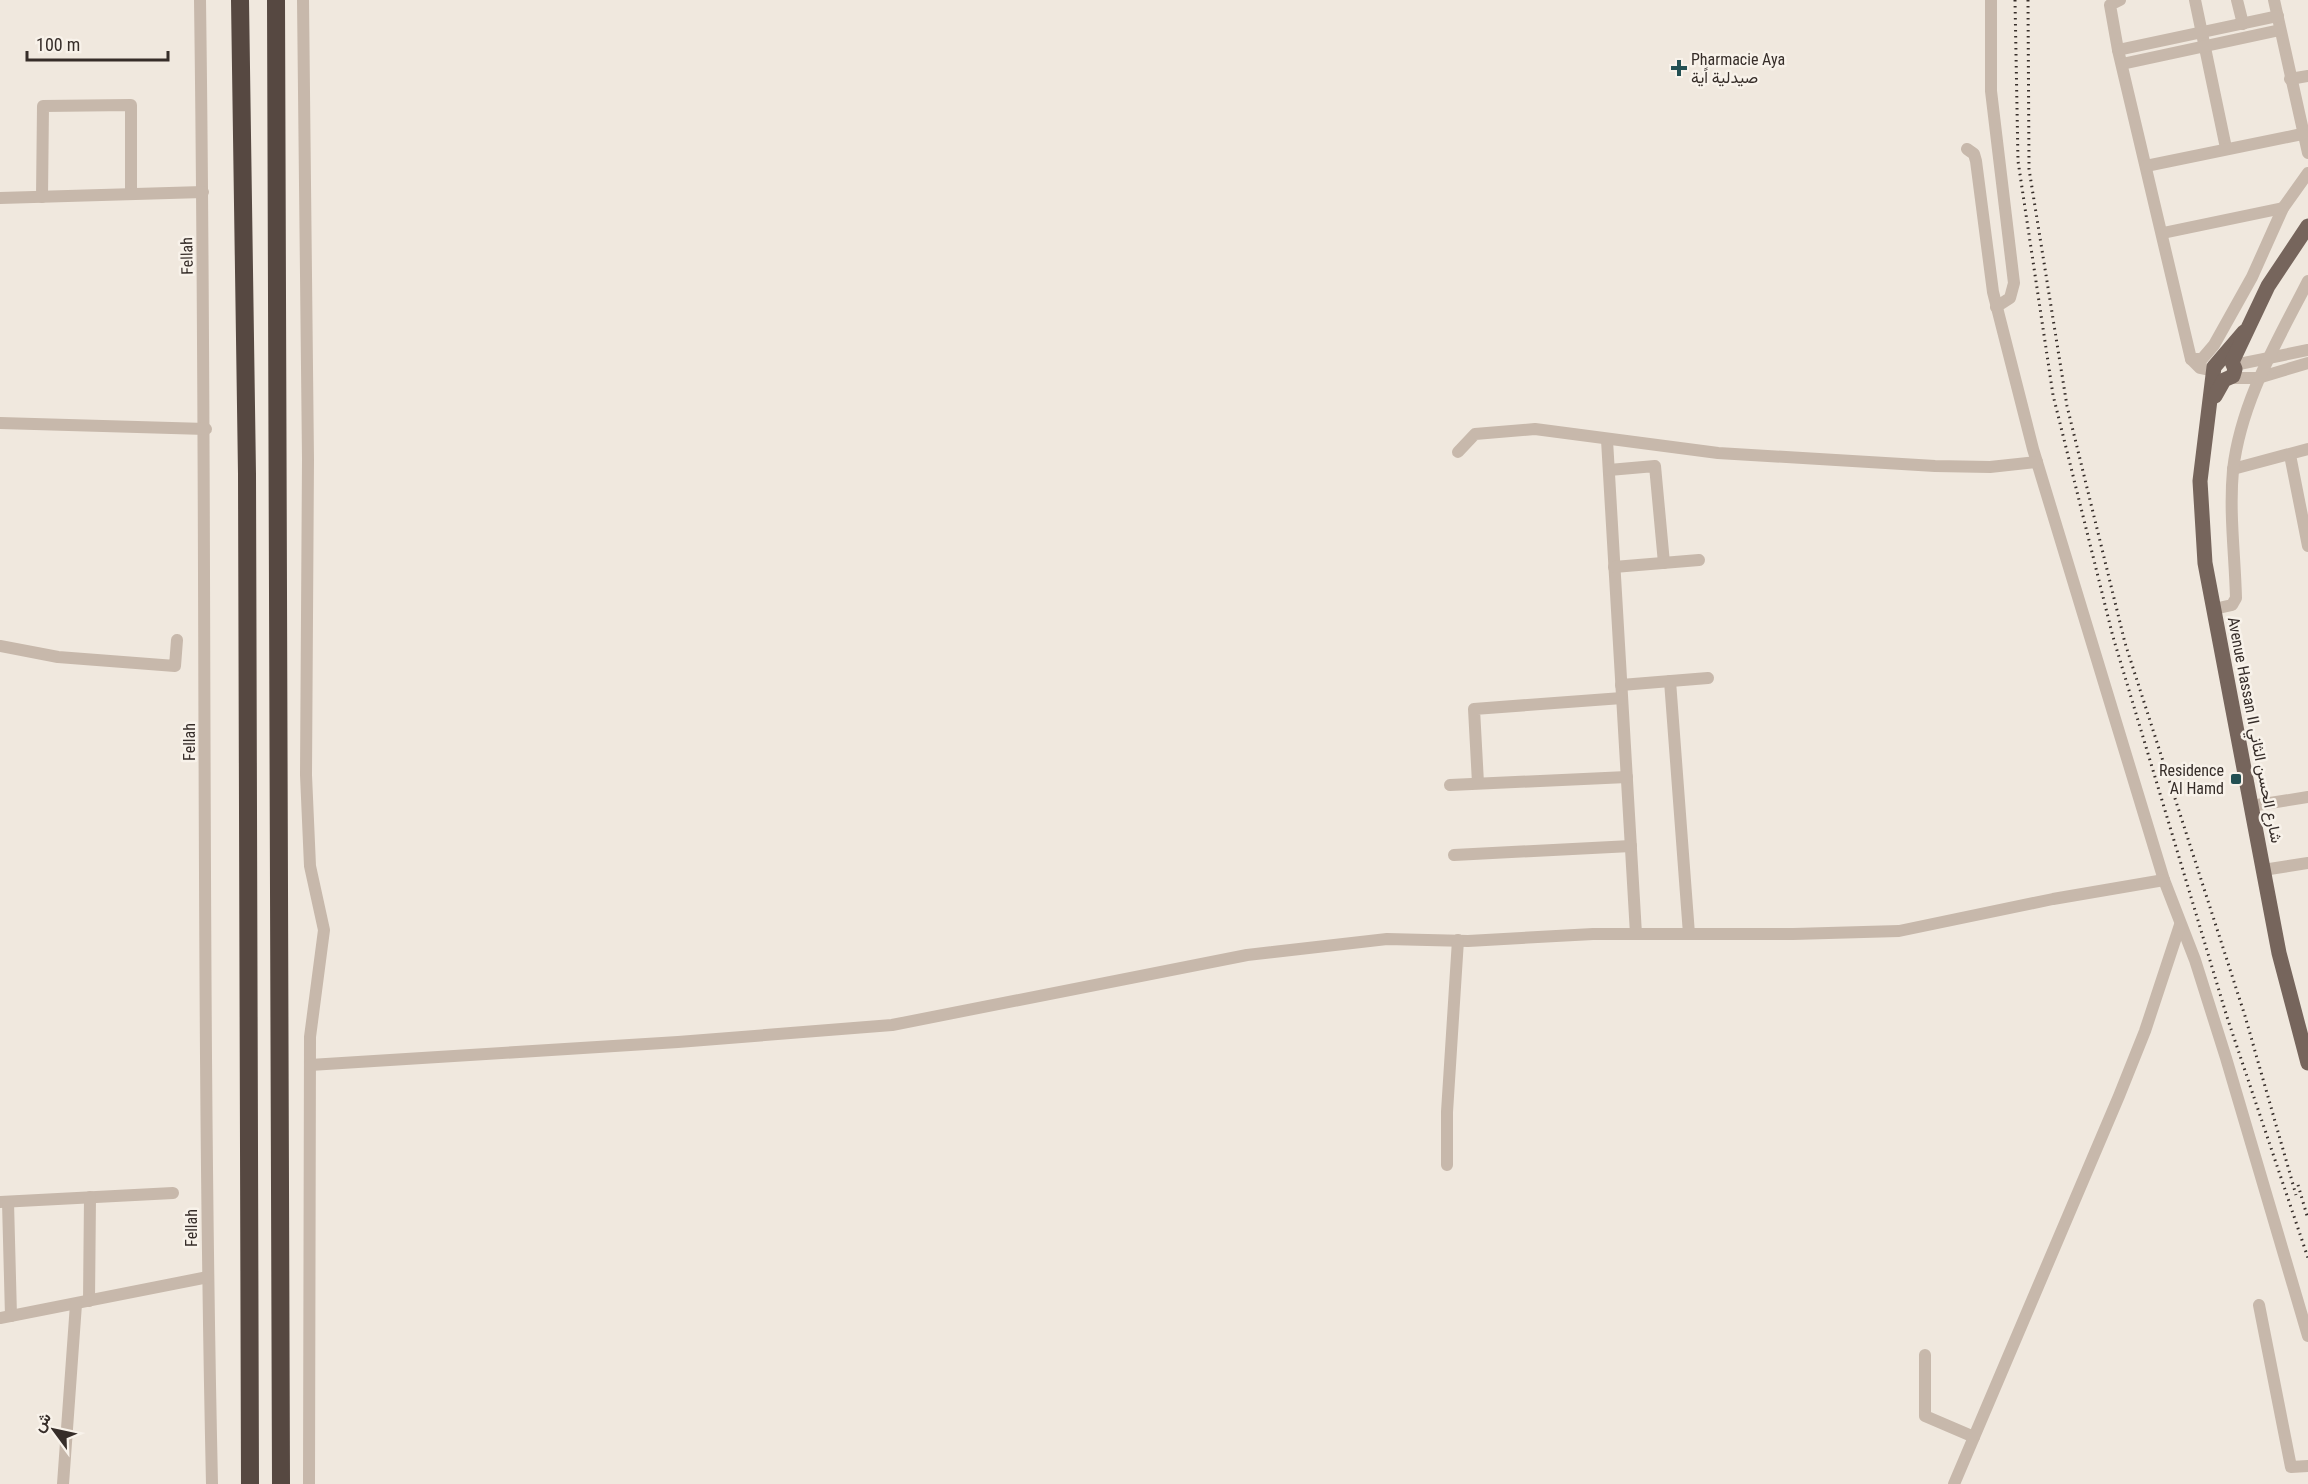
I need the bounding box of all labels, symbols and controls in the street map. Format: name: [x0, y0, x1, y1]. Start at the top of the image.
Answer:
scale bar: [27, 24, 168, 62]
text: 100 m: [36, 34, 80, 55]
place label: Pharmacie Aya صيدلية اًية: [1691, 50, 1785, 87]
marker: Pharmacie Aya صيدلية اًية: [1672, 61, 1686, 75]
street label: Fellah: [177, 237, 197, 275]
street label: Avenue Hassan II شارع الحسن الثاني: [2220, 615, 2286, 845]
street label: Fellah: [180, 723, 199, 761]
place label: Residence Al Hamd: [2159, 761, 2224, 798]
marker: Residence Al Hamd: [2229, 772, 2243, 786]
street label: Fellah: [182, 1209, 201, 1247]
north arrow: [24, 1400, 84, 1460]
text: ش: [29, 1409, 55, 1435]

